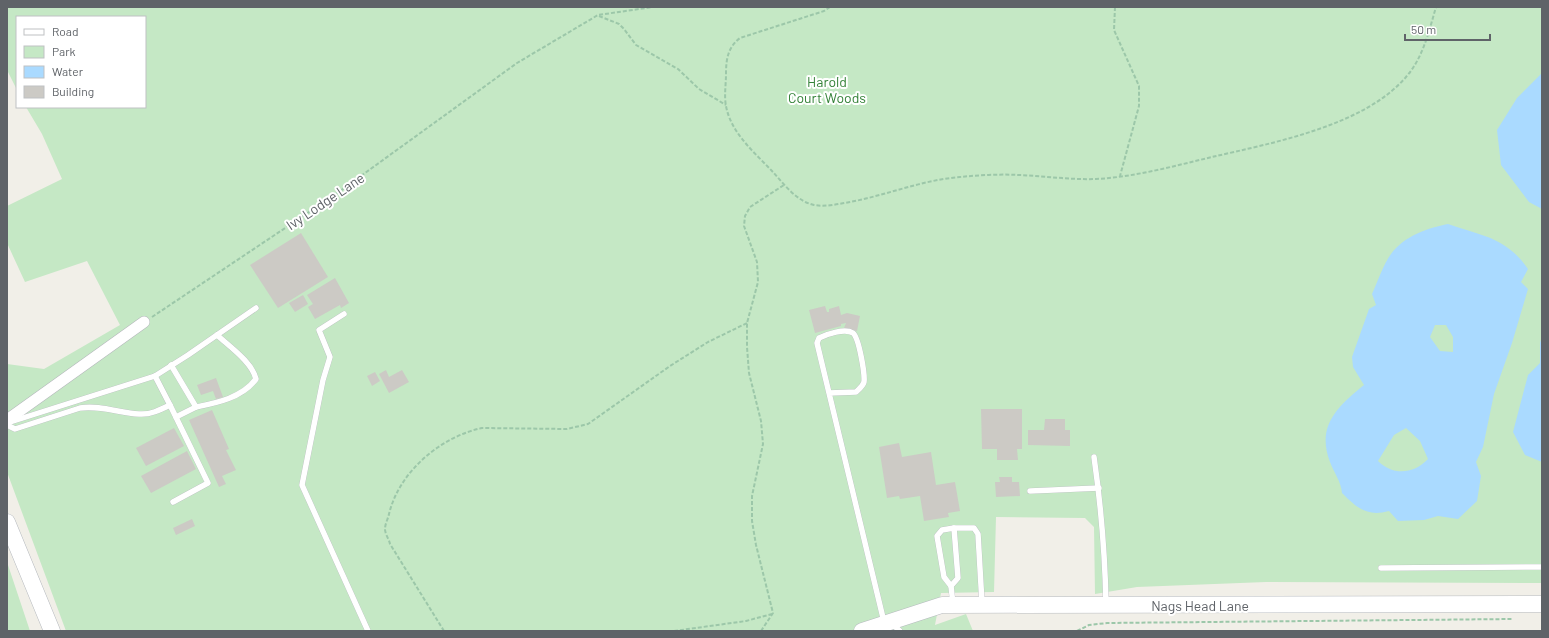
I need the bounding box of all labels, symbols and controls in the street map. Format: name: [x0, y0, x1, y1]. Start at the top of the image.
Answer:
legend: [16, 16, 146, 108]
scale bar: [1405, 16, 1490, 42]
text: 50 m: [1411, 22, 1436, 36]
text: Road: [52, 24, 79, 38]
text: Park: [52, 44, 76, 58]
text: Water: [52, 64, 84, 78]
park label: Harold Court Woods: [788, 73, 866, 106]
text: Building: [52, 84, 94, 98]
street label: Ivy Lodge Lane: [283, 169, 367, 233]
street label: Nags Head Lane: [1151, 597, 1249, 614]

